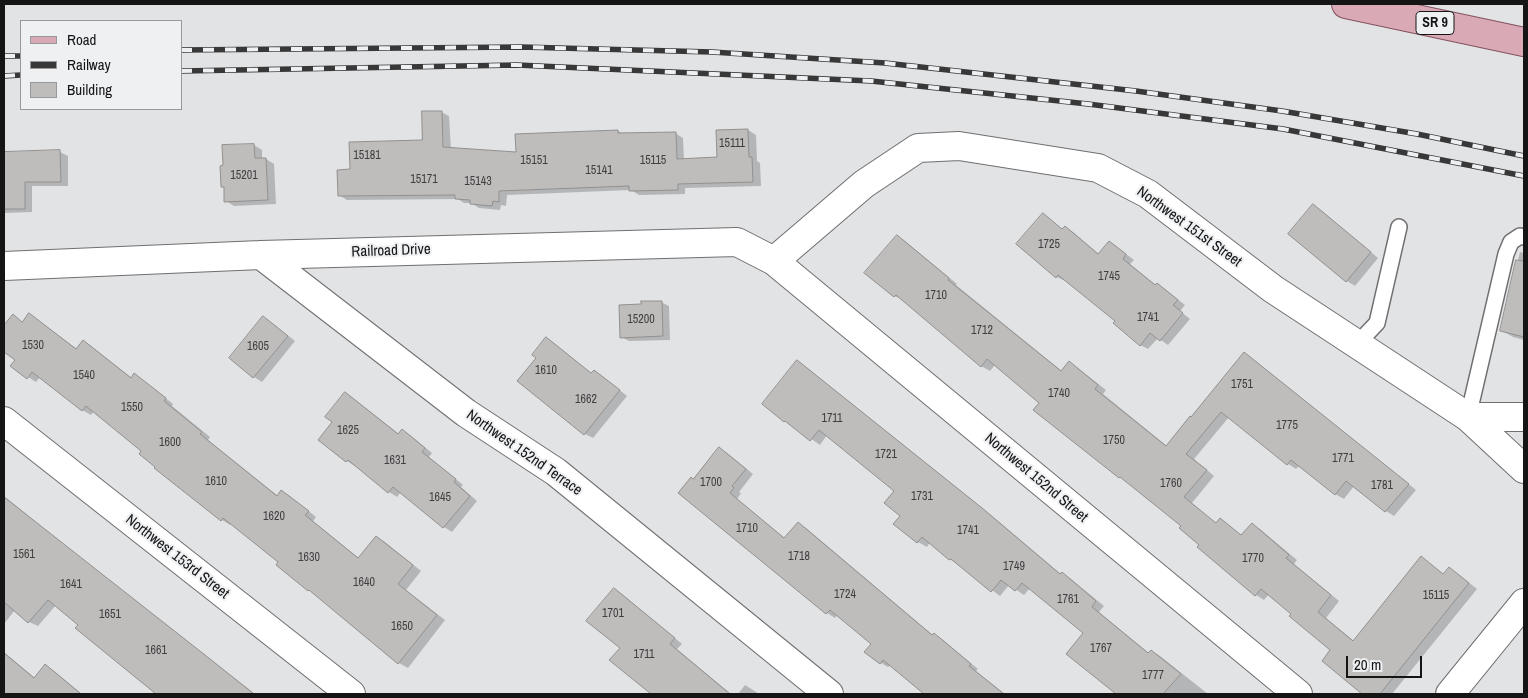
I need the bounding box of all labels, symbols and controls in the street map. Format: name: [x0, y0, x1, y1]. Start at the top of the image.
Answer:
road number: SR 9: [1416, 12, 1454, 34]
legend: [20, 20, 182, 110]
text: Road: [67, 29, 96, 50]
text: Railway: [67, 54, 111, 75]
text: Building: [67, 79, 112, 100]
house number: 15111: [719, 137, 745, 151]
house number: 15181: [353, 149, 381, 163]
house number: 15151: [520, 154, 548, 168]
house number: 15115: [640, 154, 666, 168]
house number: 15141: [585, 164, 613, 178]
house number: 15201: [230, 169, 258, 183]
house number: 15171: [410, 173, 438, 187]
house number: 15143: [464, 175, 492, 189]
street label: Northwest 151st Street: [1133, 183, 1245, 271]
house number: 1725: [1038, 238, 1060, 252]
street label: Railroad Drive: [351, 241, 431, 261]
house number: 1745: [1098, 270, 1120, 284]
house number: 1710: [925, 289, 947, 303]
house number: 1741: [1137, 311, 1159, 325]
house number: 15200: [627, 313, 655, 327]
house number: 1712: [971, 324, 993, 338]
house number: 1530: [22, 339, 44, 353]
house number: 1605: [247, 340, 269, 354]
house number: 1610: [535, 364, 557, 378]
house number: 1540: [73, 369, 95, 383]
house number: 1751: [1231, 378, 1253, 392]
house number: 1740: [1048, 387, 1070, 401]
house number: 1662: [575, 393, 597, 407]
house number: 1550: [121, 401, 143, 415]
street label: Northwest 152nd Terrace: [463, 406, 585, 500]
house number: 1711: [821, 412, 843, 426]
house number: 1775: [1276, 419, 1298, 433]
house number: 1625: [337, 424, 359, 438]
street label: Northwest 152nd Street: [981, 430, 1091, 526]
house number: 1750: [1103, 434, 1125, 448]
house number: 1600: [159, 436, 181, 450]
house number: 1721: [875, 448, 897, 462]
house number: 1771: [1332, 452, 1354, 466]
house number: 1631: [384, 454, 406, 468]
house number: 1610: [205, 475, 227, 489]
house number: 1700: [700, 476, 722, 490]
house number: 1760: [1160, 477, 1182, 491]
house number: 1781: [1371, 479, 1393, 493]
house number: 1731: [911, 490, 933, 504]
house number: 1645: [429, 491, 451, 505]
house number: 1620: [263, 510, 285, 524]
street label: Northwest 153rd Street: [122, 511, 232, 603]
house number: 1710: [736, 522, 758, 536]
house number: 1741: [957, 524, 979, 538]
house number: 1561: [13, 548, 35, 562]
house number: 1718: [788, 550, 810, 564]
house number: 1630: [298, 551, 320, 565]
house number: 1770: [1242, 552, 1264, 566]
house number: 1749: [1003, 560, 1025, 574]
house number: 1640: [353, 576, 375, 590]
house number: 1641: [60, 578, 82, 592]
house number: 1724: [834, 588, 856, 602]
house number: 15115: [1423, 589, 1449, 603]
house number: 1761: [1057, 593, 1079, 607]
house number: 1701: [602, 607, 624, 621]
house number: 1651: [99, 608, 121, 622]
house number: 1650: [391, 620, 413, 634]
house number: 1767: [1090, 642, 1112, 656]
house number: 1661: [145, 644, 167, 658]
scale bar: [1348, 646, 1424, 678]
house number: 1711: [633, 648, 655, 662]
text: 20 m: [1354, 654, 1381, 675]
house number: 1777: [1142, 669, 1164, 683]

